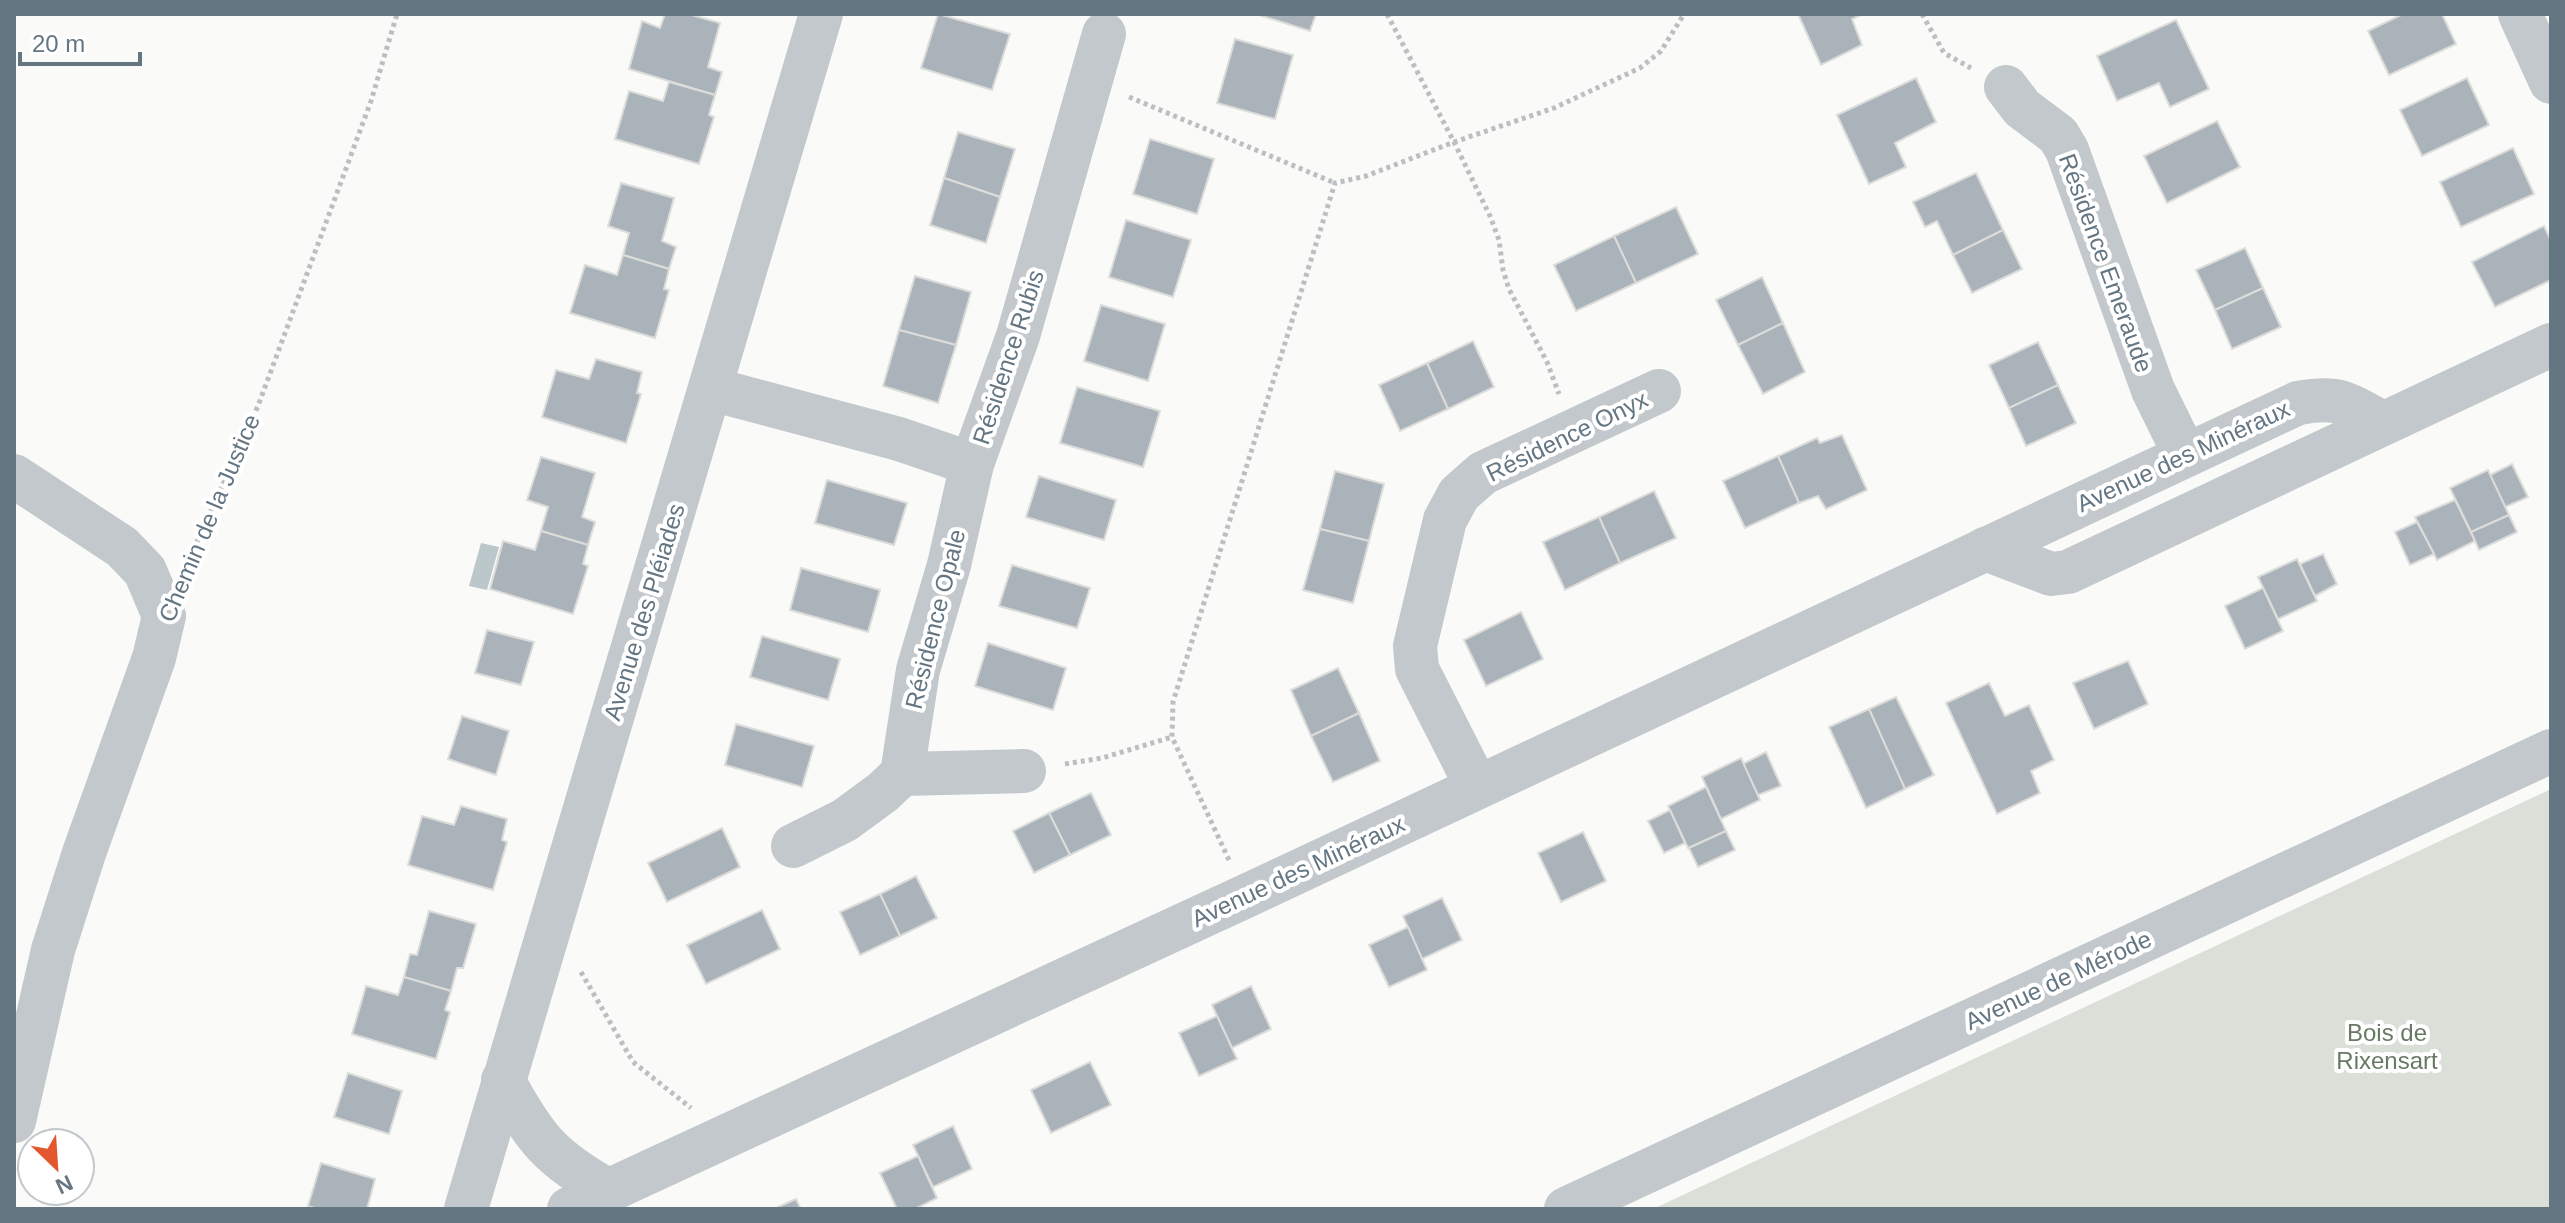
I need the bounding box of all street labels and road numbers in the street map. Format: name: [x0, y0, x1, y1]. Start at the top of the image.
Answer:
street label: Résidence Emeraude: [2054, 150, 2158, 376]
street label: Résidence Rubis: [967, 267, 1049, 447]
street label: Résidence Onyx: [1482, 385, 1652, 487]
street label: Avenue des Minéraux: [2072, 395, 2294, 517]
street label: Chemin de la Justice: [153, 410, 265, 626]
street label: Avenue des Pléiades: [598, 500, 690, 724]
street label: Résidence Opale: [900, 526, 970, 712]
street label: Avenue des Minéraux: [1187, 810, 1409, 932]
street label: Avenue de Mérode: [1961, 925, 2155, 1035]

